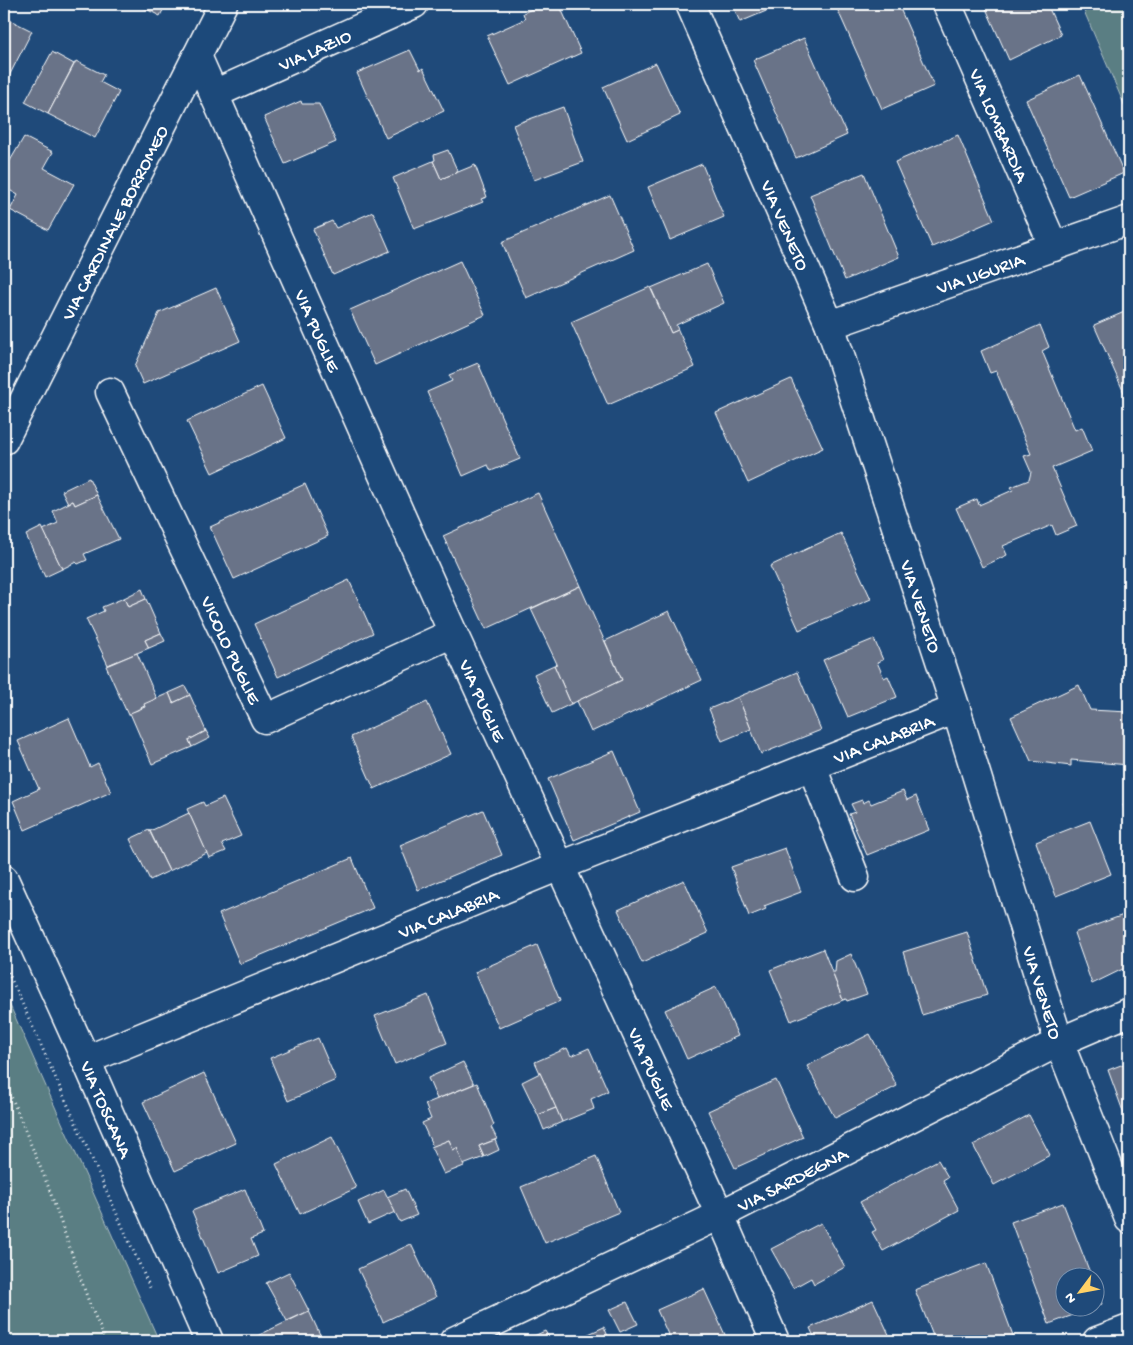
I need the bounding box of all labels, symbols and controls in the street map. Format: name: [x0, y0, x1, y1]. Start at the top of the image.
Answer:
street label: VIA LAZIO: [275, 25, 356, 79]
street label: VIA LOMBARDIA: [962, 65, 1033, 188]
street label: VIA CARDINALE BORROMEO: [58, 122, 175, 326]
street label: VIA VENETO: [753, 177, 813, 276]
street label: VIA LIGURIA: [933, 249, 1030, 302]
street label: VIA PUGLIE: [287, 286, 344, 377]
street label: VIA VENETO: [893, 557, 945, 657]
street label: VICOLO PUGLIE: [193, 592, 265, 710]
street label: VIA PUGLIE: [451, 656, 510, 747]
street label: VIA CALABRIA: [830, 710, 940, 772]
street label: VIA CALABRIA: [395, 884, 504, 946]
street label: VIA VENETO: [1015, 943, 1066, 1043]
street label: VIA PUGLIE: [620, 1024, 679, 1115]
street label: VIA TOSCANA: [72, 1057, 136, 1164]
street label: VIA SARDEGNA: [734, 1143, 854, 1220]
north arrow: [1056, 1268, 1106, 1318]
text: N: [1061, 1289, 1081, 1306]

